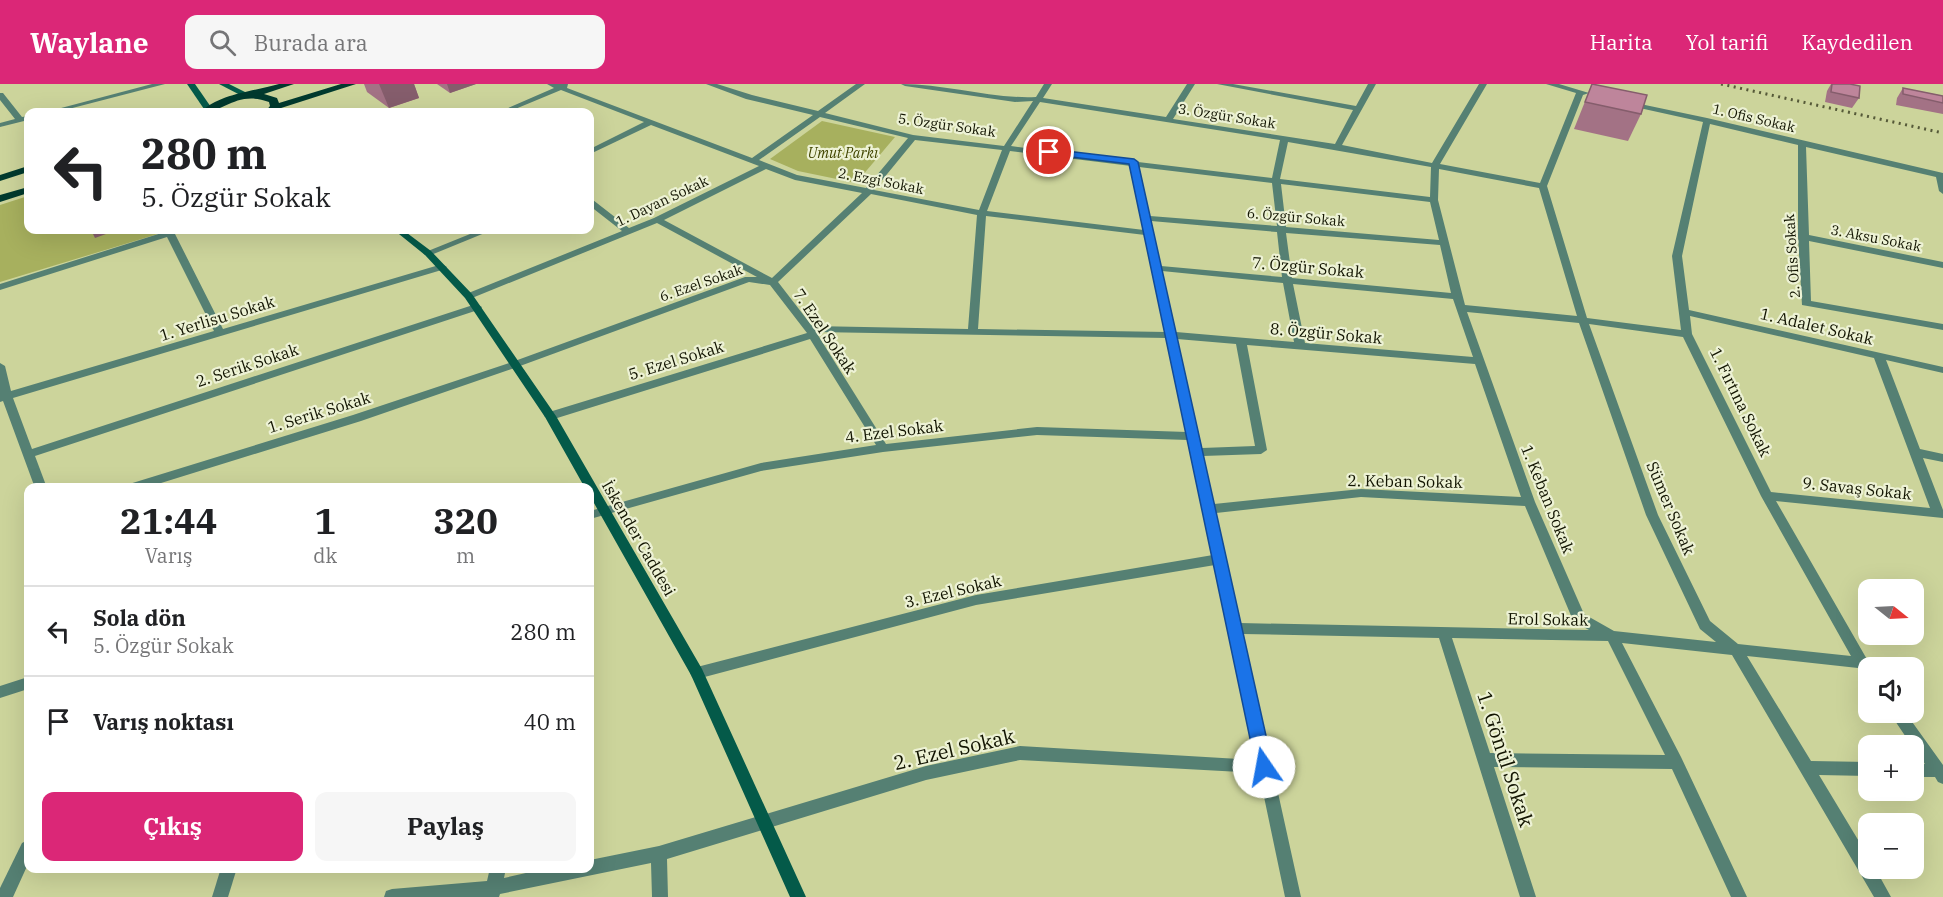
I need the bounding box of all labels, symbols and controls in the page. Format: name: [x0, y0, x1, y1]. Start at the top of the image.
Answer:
search box: [185, 15, 605, 69]
text: Waylane: [30, 24, 149, 61]
icon: search: [206, 26, 239, 59]
text: Burada ara: [254, 28, 368, 57]
text: Harita: [1590, 28, 1653, 56]
text: Yol tarifi: [1686, 28, 1769, 56]
text: Kaydedilen: [1802, 28, 1913, 56]
street label: 3. Özgür Sokak: [1177, 99, 1278, 133]
street label: 1. Ofis Sokak: [1711, 100, 1798, 136]
street label: 5. Özgür Sokak: [897, 109, 998, 141]
text: 280 m: [141, 126, 267, 181]
pin: [1023, 126, 1074, 177]
icon: left: [42, 132, 120, 210]
icon: arrive: [1032, 135, 1065, 168]
park label: Umut Parkı: [808, 144, 879, 162]
street label: 2. Ezgi Sokak: [837, 164, 926, 198]
street label: 1. Dayan Sokak: [613, 171, 712, 230]
text: 5. Özgür Sokak: [141, 179, 331, 214]
street label: 6. Özgür Sokak: [1246, 204, 1347, 230]
street label: 2. Ofis Sokak: [1780, 212, 1804, 299]
street label: 3. Aksu Sokak: [1829, 220, 1924, 256]
street label: 7. Özgür Sokak: [1251, 252, 1366, 282]
street label: 6. Ezel Sokak: [657, 260, 746, 306]
street label: 7. Ezel Sokak: [789, 284, 861, 378]
street label: 1. Yerlisu Sokak: [157, 291, 278, 345]
street label: 1. Adalet Sokak: [1758, 303, 1876, 349]
street label: 8. Özgür Sokak: [1269, 318, 1384, 348]
street label: 5. Ezel Sokak: [626, 336, 727, 384]
street label: 2. Serik Sokak: [193, 339, 301, 391]
street label: 1. Fırtına Sokak: [1706, 344, 1776, 460]
street label: 1. Serik Sokak: [265, 387, 374, 437]
street label: 4. Ezel Sokak: [844, 415, 945, 447]
street label: 1. Keban Sokak: [1517, 442, 1579, 557]
street label: Sümer Sokak: [1642, 458, 1700, 558]
street label: 2. Keban Sokak: [1347, 470, 1463, 492]
street label: 9. Savaş Sokak: [1801, 472, 1913, 504]
street label: İskender Caddesi: [598, 477, 680, 599]
text: 21:44: [120, 497, 217, 544]
text: 1: [314, 497, 336, 544]
text: 320: [433, 497, 498, 544]
text: Varış: [145, 542, 193, 569]
text: dk: [313, 542, 337, 569]
text: m: [456, 542, 475, 569]
street label: 3. Ezel Sokak: [903, 570, 1004, 612]
north arrow: [1858, 579, 1924, 645]
map controls: [1858, 579, 1924, 879]
text: Sola dön: [93, 603, 186, 632]
street label: Erol Sokak: [1507, 608, 1589, 630]
icon: left: [42, 615, 75, 648]
text: 280 m: [510, 617, 576, 646]
text: 5. Özgür Sokak: [93, 632, 234, 659]
button: sound: [1858, 657, 1924, 723]
street label: 1. Gönül Sokak: [1471, 688, 1541, 830]
icon: arrive: [42, 705, 75, 738]
text: Varış noktası: [93, 707, 234, 736]
text: 40 m: [524, 707, 576, 736]
street label: 2. Ezel Sokak: [891, 722, 1017, 776]
position arrow: [1232, 735, 1296, 799]
button: +: [1858, 735, 1924, 801]
button: Çıkış: [42, 792, 303, 861]
button: Paylaş: [315, 792, 576, 861]
button: −: [1858, 813, 1924, 879]

